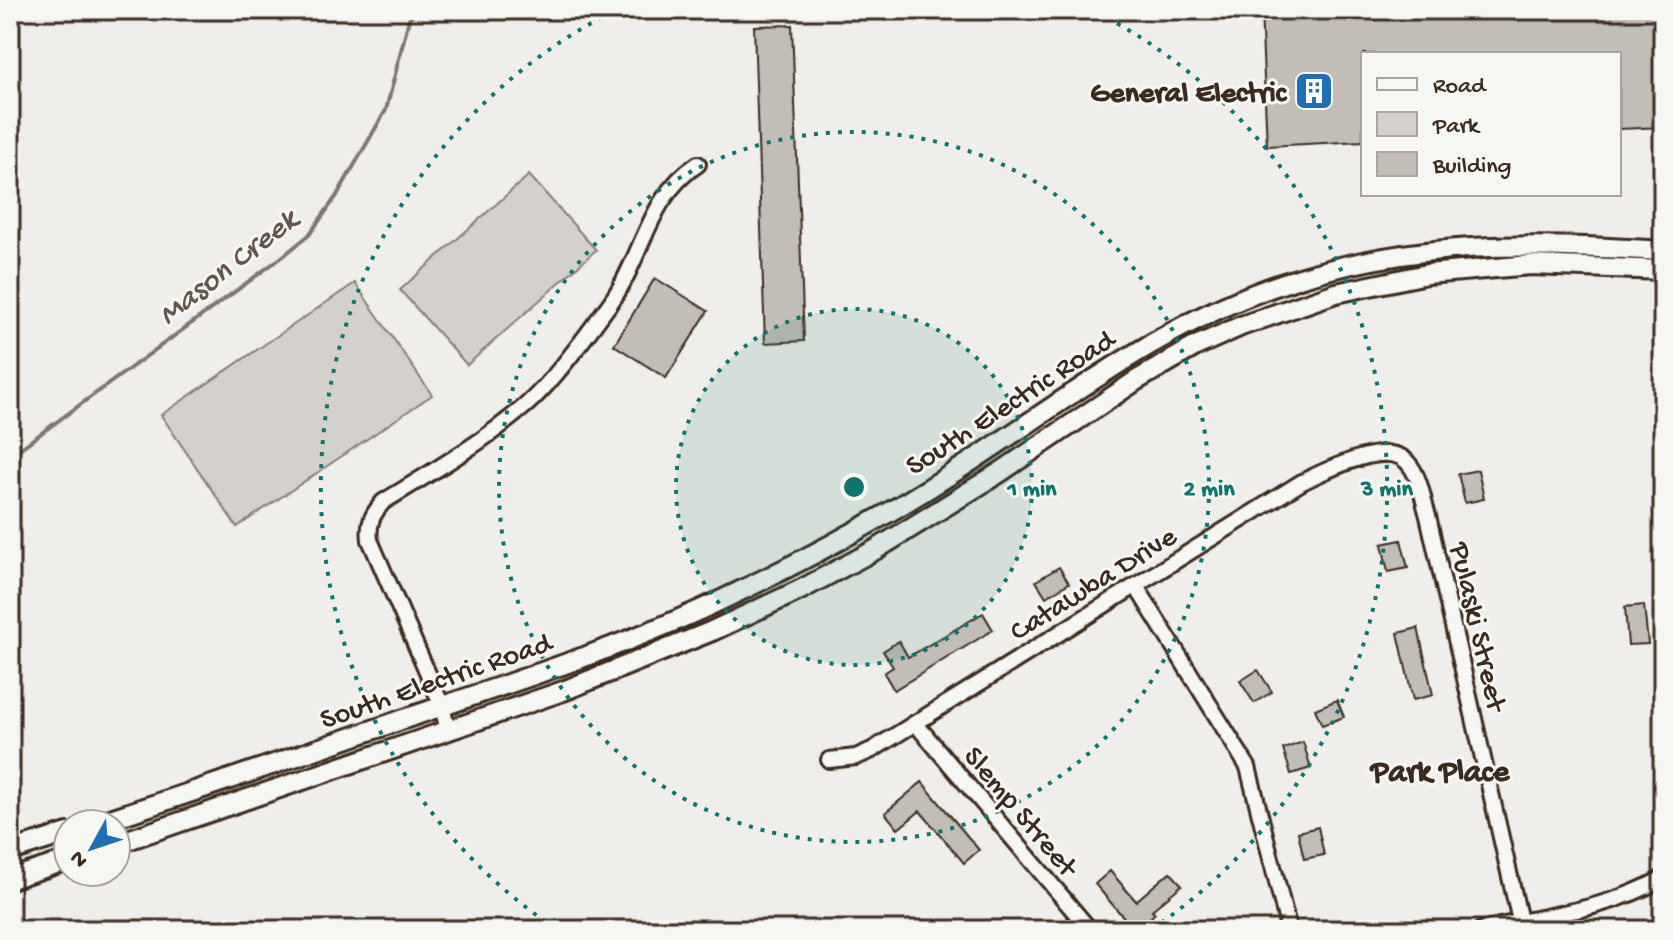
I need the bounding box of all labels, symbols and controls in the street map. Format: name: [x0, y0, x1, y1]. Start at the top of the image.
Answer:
legend: [1361, 52, 1621, 196]
building icon: General Electric: [1293, 70, 1335, 112]
text: Road: [1433, 73, 1487, 102]
place label: General Electric: [1090, 78, 1288, 113]
text: Park: [1432, 113, 1481, 142]
text: Building: [1432, 153, 1511, 182]
water label: Mason Creek: [152, 201, 309, 335]
street label: South Electric Road: [900, 323, 1125, 485]
centre of rings: [840, 473, 868, 501]
text: 1 min: [1006, 476, 1057, 505]
text: 2 min: [1183, 476, 1235, 505]
text: 3 min: [1360, 476, 1413, 505]
street label: Catawba Drive: [1005, 520, 1185, 651]
street label: Pulaski Street: [1439, 538, 1513, 717]
street label: South Electric Road: [316, 626, 559, 739]
street label: Slemp Street: [954, 741, 1085, 887]
district label: Park Place: [1369, 755, 1511, 793]
north arrow: [52, 808, 132, 888]
text: N: [65, 844, 94, 872]

